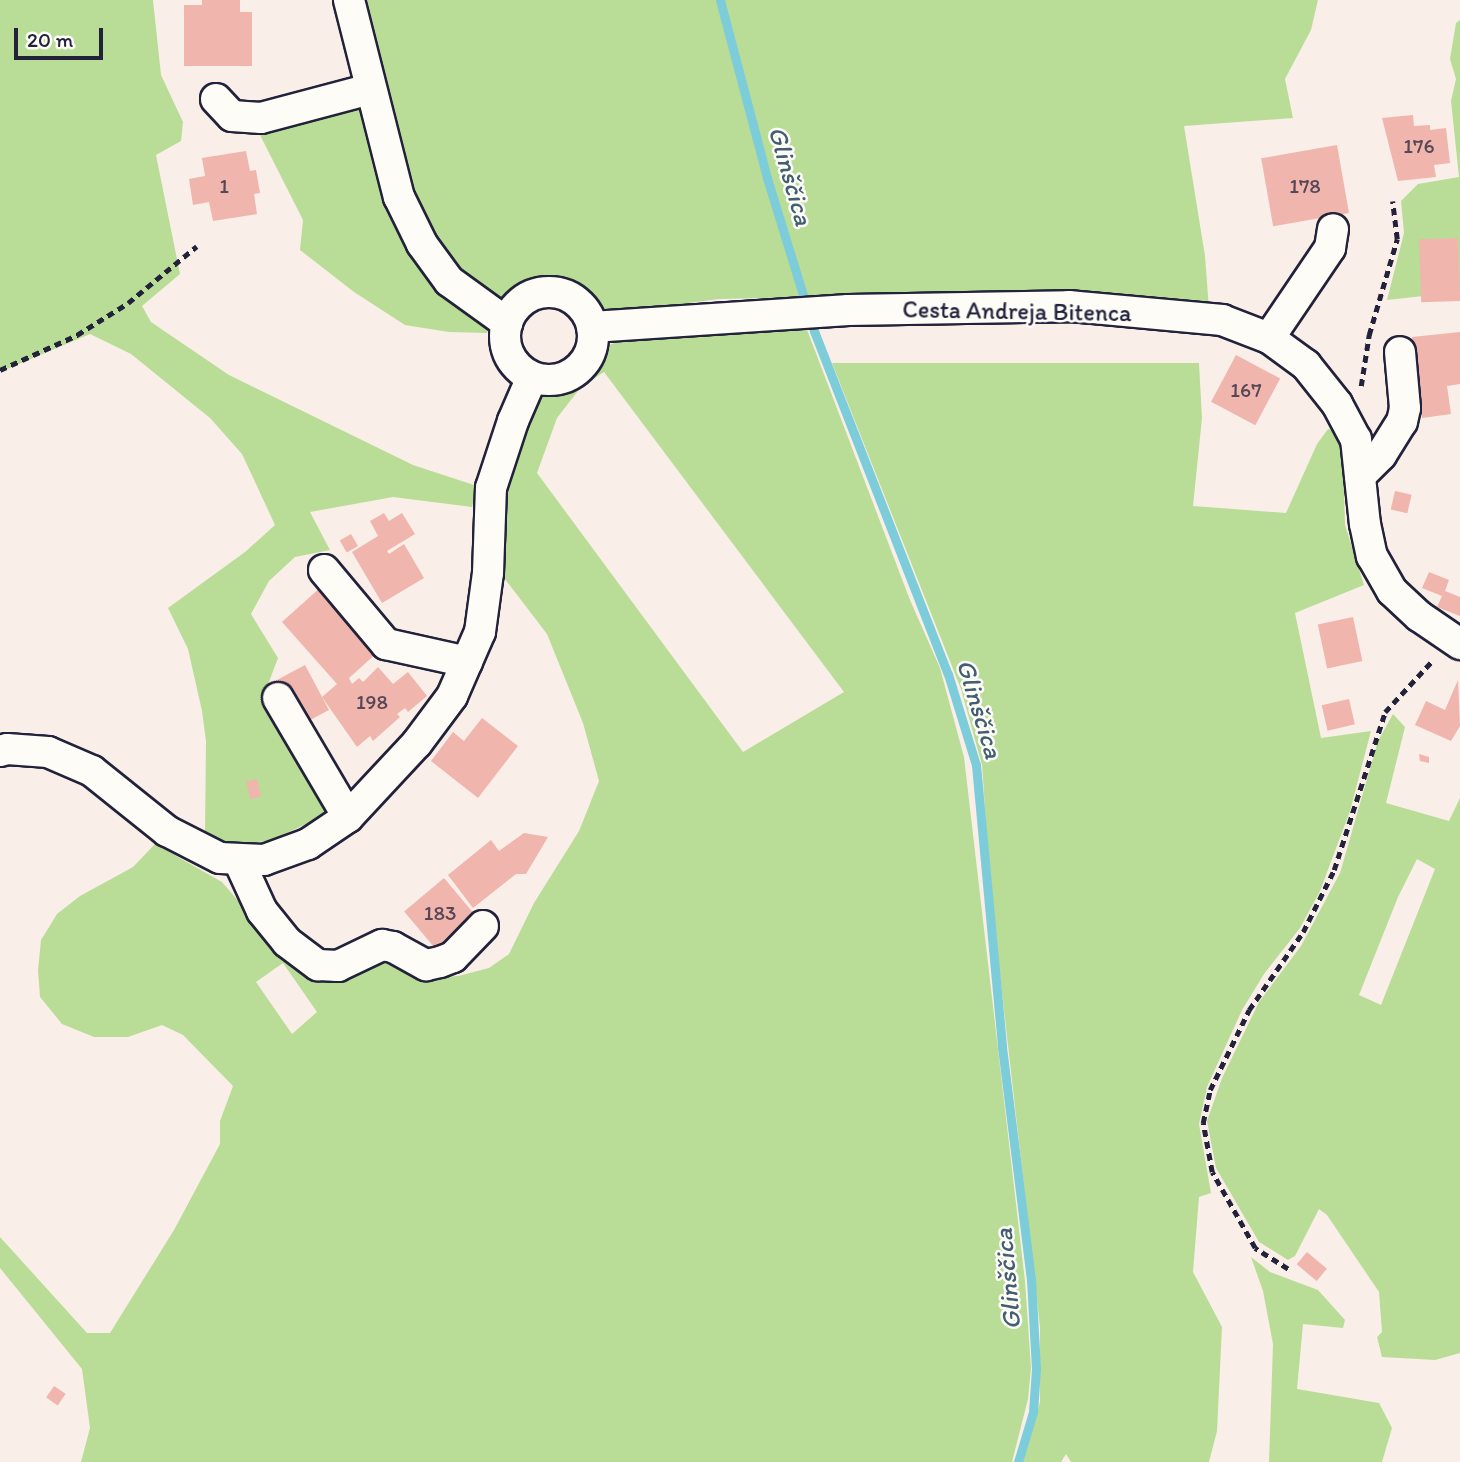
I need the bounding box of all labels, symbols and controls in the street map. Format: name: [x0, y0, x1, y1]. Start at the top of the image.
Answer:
scale bar: [18, 14, 107, 58]
text: 20 m: [27, 27, 73, 52]
water label: Glinščica: [761, 123, 819, 229]
house number: 176: [1403, 133, 1435, 159]
house number: 1: [219, 173, 229, 199]
house number: 178: [1289, 173, 1321, 199]
street label: Cesta Andreja Bitenca: [903, 295, 1131, 327]
house number: 167: [1230, 377, 1262, 403]
water label: Glinščica: [949, 656, 1009, 762]
house number: 198: [356, 689, 388, 715]
house number: 183: [424, 900, 456, 926]
water label: Glinščica: [988, 1227, 1028, 1331]

